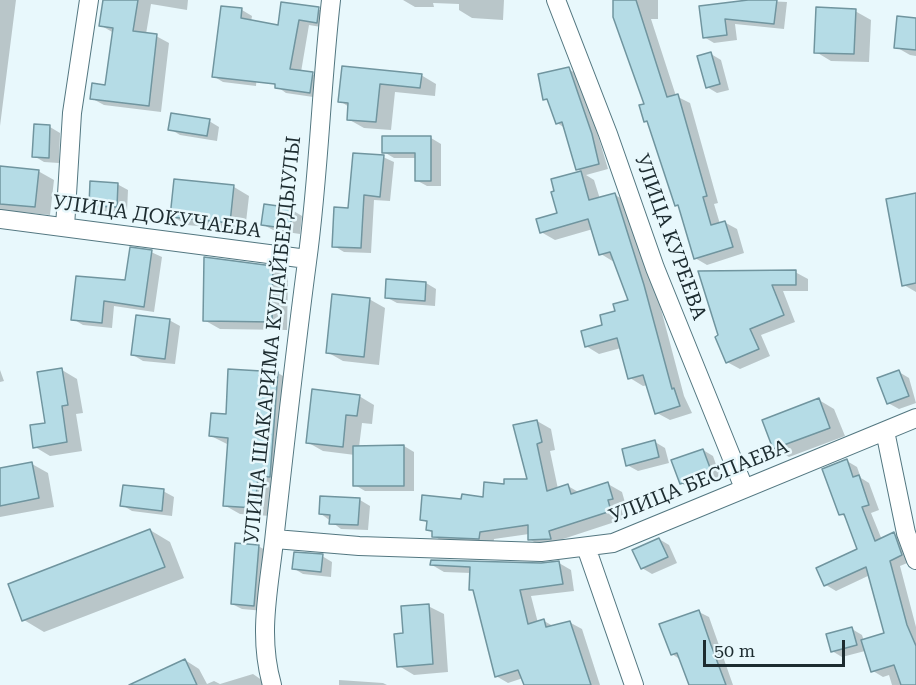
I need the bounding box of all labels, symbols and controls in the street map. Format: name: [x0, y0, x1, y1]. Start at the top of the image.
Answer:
street label: УЛИЦА ШАКАРИМА КУДАЙБЕРДЫУЛЫ: [240, 135, 306, 545]
street label: УЛИЦА КУРЕЕВА: [629, 151, 711, 323]
street label: УЛИЦА ДОКУЧАЕВА: [51, 190, 263, 244]
street label: УЛИЦА БЕСПАЕВА: [606, 435, 792, 529]
scale bar: [706, 628, 848, 666]
text: 50 m: [714, 640, 755, 661]

